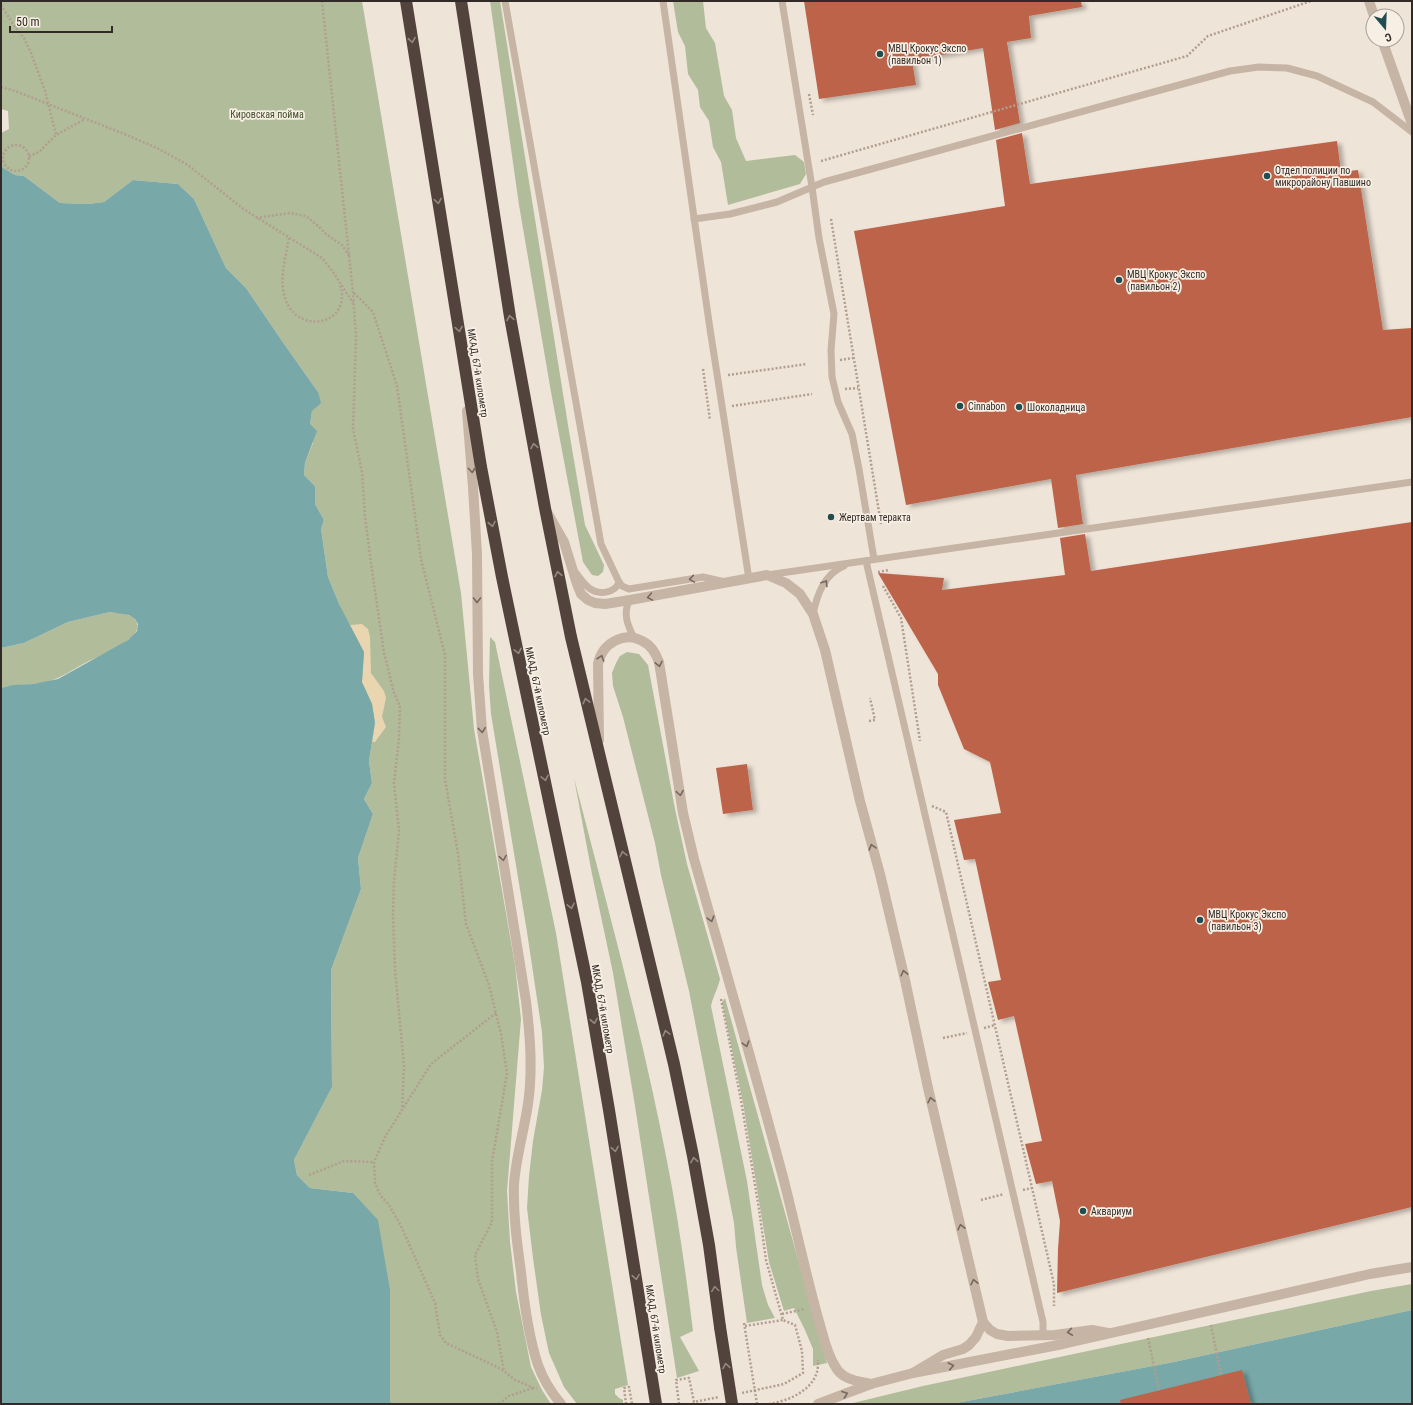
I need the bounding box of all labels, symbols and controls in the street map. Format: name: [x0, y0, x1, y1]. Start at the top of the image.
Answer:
scale bar: [10, 8, 112, 34]
north arrow: [1365, 8, 1405, 48]
text: 50 m: [16, 15, 40, 29]
text: С: [1383, 30, 1393, 44]
one-way arrow: [408, 36, 416, 43]
place label: МВЦ Крокус Экспо (павильон 1): [888, 43, 966, 67]
marker: МВЦ Крокус Экспо (павильон 1): [875, 49, 885, 59]
park label: Кировская пойма: [230, 109, 304, 120]
place label: Отдел полиции по микрорайону Павшино: [1275, 165, 1371, 188]
marker: Отдел полиции по микрорайону Павшино: [1262, 171, 1272, 181]
one-way arrow: [433, 198, 442, 204]
place label: МВЦ Крокус Экспо (павильон 2): [1127, 269, 1205, 293]
marker: МВЦ Крокус Экспо (павильон 2): [1114, 275, 1124, 285]
one-way arrow: [506, 315, 515, 321]
one-way arrow: [454, 326, 462, 332]
street label: МКАД, 67-й километр: [466, 328, 490, 418]
marker: Cinnabon: [955, 401, 965, 411]
place label: Cinnabon: [968, 401, 1005, 412]
marker: Шоколадница: [1014, 402, 1024, 412]
place label: Шоколадница: [1027, 402, 1085, 413]
one-way arrow: [530, 443, 538, 449]
one-way arrow: [467, 467, 476, 473]
marker: Жертвам теракта: [826, 512, 836, 522]
place label: Жертвам теракта: [839, 512, 911, 523]
one-way arrow: [487, 521, 495, 527]
one-way arrow: [554, 571, 563, 577]
one-way arrow: [689, 574, 695, 583]
one-way arrow: [820, 580, 827, 587]
one-way arrow: [647, 592, 654, 601]
one-way arrow: [473, 597, 481, 603]
street label: МКАД, 67-й километр: [523, 646, 553, 736]
one-way arrow: [513, 648, 521, 654]
one-way arrow: [596, 654, 604, 661]
one-way arrow: [655, 661, 663, 667]
one-way arrow: [583, 698, 591, 704]
one-way arrow: [477, 727, 486, 733]
one-way arrow: [540, 775, 548, 782]
one-way arrow: [675, 789, 684, 796]
one-way arrow: [868, 844, 877, 851]
one-way arrow: [619, 851, 627, 857]
one-way arrow: [498, 855, 506, 861]
one-way arrow: [567, 902, 575, 909]
place label: МВЦ Крокус Экспо (павильон 3): [1208, 909, 1286, 933]
one-way arrow: [706, 915, 714, 922]
marker: МВЦ Крокус Экспо (павильон 3): [1195, 915, 1205, 925]
street label: МКАД, 67-й километр: [590, 964, 616, 1054]
one-way arrow: [900, 970, 908, 976]
one-way arrow: [589, 1018, 598, 1024]
one-way arrow: [662, 1030, 671, 1037]
one-way arrow: [741, 1040, 750, 1047]
one-way arrow: [927, 1097, 935, 1103]
one-way arrow: [611, 1146, 619, 1152]
one-way arrow: [690, 1157, 699, 1163]
marker: Аквариум: [1078, 1206, 1088, 1216]
place label: Аквариум: [1091, 1206, 1132, 1217]
one-way arrow: [958, 1223, 966, 1230]
one-way arrow: [631, 1274, 640, 1280]
one-way arrow: [970, 1279, 978, 1285]
street label: МКАД, 67-й километр: [644, 1284, 668, 1374]
one-way arrow: [710, 1285, 719, 1292]
one-way arrow: [1067, 1327, 1073, 1336]
one-way arrow: [948, 1362, 954, 1370]
one-way arrow: [722, 1363, 731, 1369]
one-way arrow: [841, 1390, 848, 1398]

